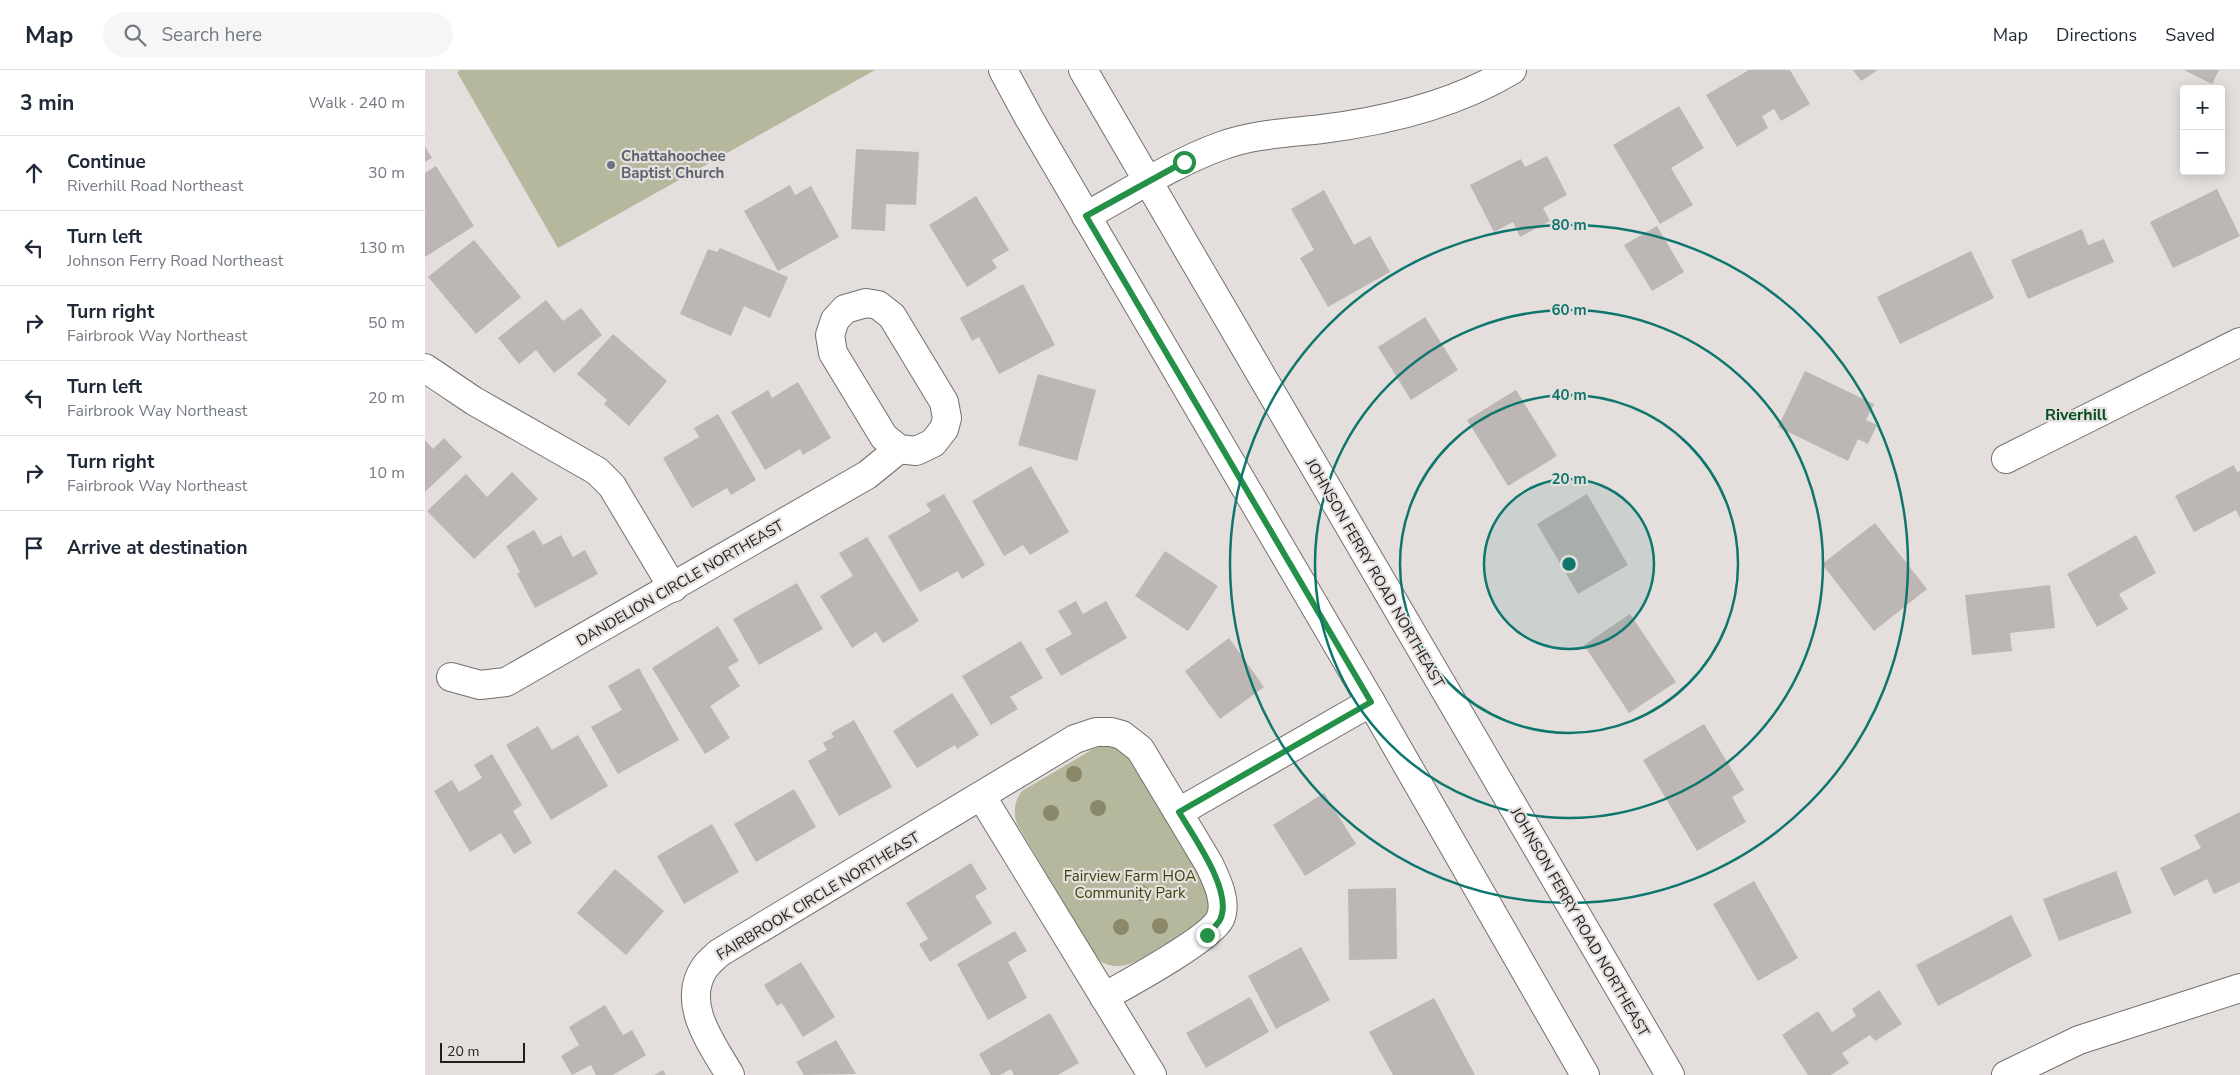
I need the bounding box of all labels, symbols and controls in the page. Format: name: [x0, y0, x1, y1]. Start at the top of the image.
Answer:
search box: [103, 12, 453, 57]
text: Map: [25, 19, 73, 51]
icon: search: [121, 21, 149, 49]
text: Search here: [161, 22, 262, 48]
text: Map: [1993, 23, 2028, 47]
text: Directions: [2056, 23, 2137, 47]
text: Saved: [2165, 23, 2215, 47]
map controls: [2180, 85, 2225, 175]
button: +: [2180, 85, 2225, 130]
text: 3 min: [20, 89, 74, 117]
text: Walk · 240 m: [309, 92, 405, 114]
button: −: [2180, 130, 2225, 175]
place label: Chattahoochee Baptist Church: [621, 146, 726, 183]
text: Continue: [67, 149, 146, 175]
route start: [1173, 151, 1196, 174]
icon: ahead: [20, 159, 48, 187]
marker: Chattahoochee Baptist Church: [605, 159, 617, 171]
text: 30 m: [368, 162, 405, 184]
text: Riverhill Road Northeast: [67, 175, 243, 197]
text: 80 m: [1551, 215, 1587, 235]
text: Turn left: [67, 224, 142, 250]
icon: left: [20, 234, 48, 262]
text: 130 m: [358, 237, 405, 259]
text: Johnson Ferry Road Northeast: [67, 250, 283, 272]
text: Turn right: [67, 299, 154, 325]
text: 60 m: [1551, 300, 1587, 320]
icon: right: [20, 309, 48, 337]
text: 50 m: [368, 312, 405, 334]
text: Fairbrook Way Northeast: [67, 325, 247, 347]
text: Turn left: [67, 374, 142, 400]
icon: left: [20, 384, 48, 412]
text: 40 m: [1551, 385, 1587, 405]
text: 20 m: [368, 387, 405, 409]
text: Fairbrook Way Northeast: [67, 400, 247, 422]
district label: Riverhill: [2045, 404, 2107, 426]
text: Turn right: [67, 449, 154, 475]
street label: JOHNSON FERRY ROAD NORTHEAST: [1300, 454, 1449, 691]
icon: right: [20, 459, 48, 487]
text: 10 m: [368, 462, 405, 484]
text: 20 m: [1551, 469, 1587, 489]
text: Fairbrook Way Northeast: [67, 475, 247, 497]
street label: DANDELION CIRCLE NORTHEAST: [573, 515, 787, 651]
icon: arrive: [20, 534, 48, 562]
text: Arrive at destination: [67, 535, 248, 561]
centre of rings: [1560, 555, 1578, 573]
street label: JOHNSON FERRY ROAD NORTHEAST: [1505, 803, 1654, 1040]
street label: FAIRBROOK CIRCLE NORTHEAST: [713, 827, 923, 965]
park label: Fairview Farm HOA Community Park: [1064, 866, 1196, 903]
route end: [1196, 924, 1219, 947]
scale bar: [440, 1040, 525, 1063]
text: 20 m: [447, 1042, 479, 1061]

